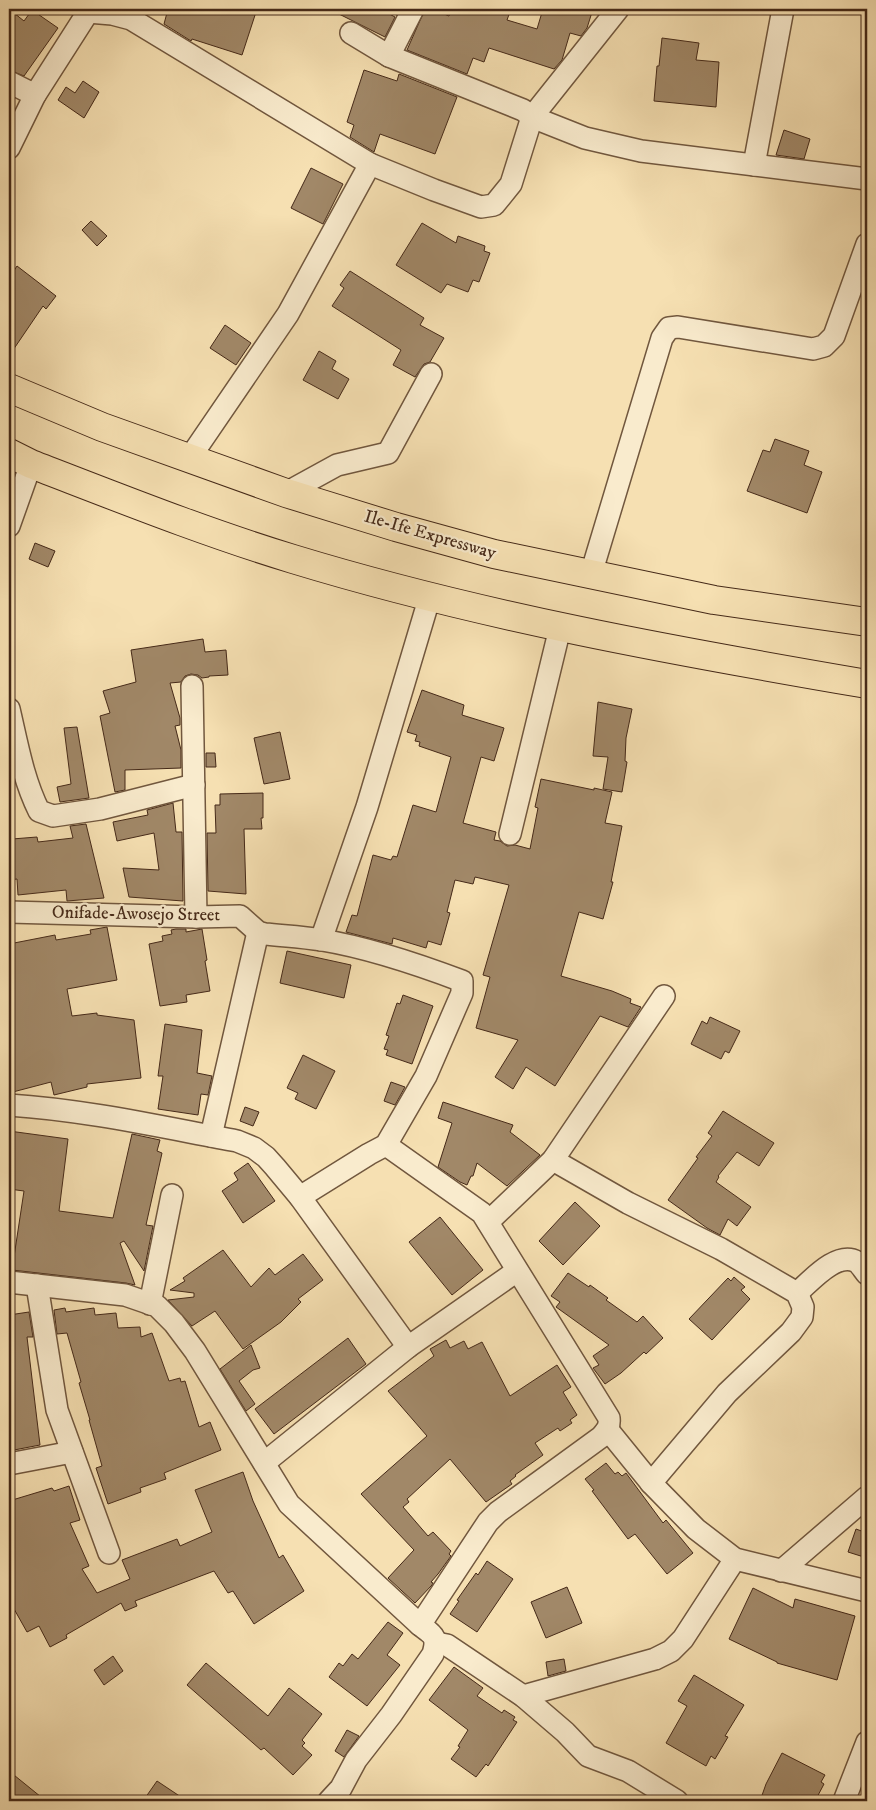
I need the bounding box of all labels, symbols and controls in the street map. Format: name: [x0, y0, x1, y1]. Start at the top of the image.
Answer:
street label: Ile-Ife Expressway: [361, 506, 499, 564]
street label: Onifade-Awosejo Street: [52, 902, 221, 926]

